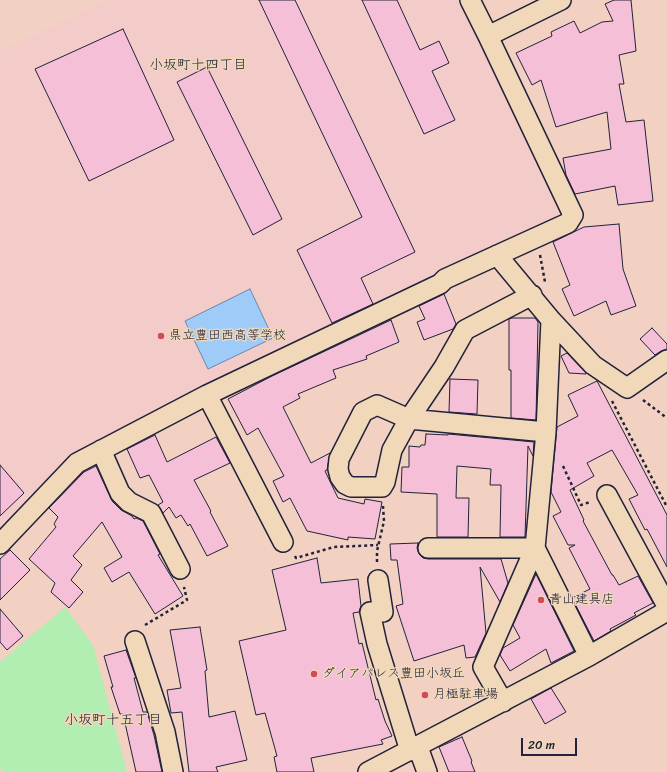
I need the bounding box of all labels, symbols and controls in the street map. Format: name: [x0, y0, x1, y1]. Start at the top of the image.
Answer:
district label: 小坂町十四丁目: [149, 57, 247, 73]
place label: 県立豊田西高等学校: [169, 328, 286, 344]
marker: 県立豊田西高等学校: [156, 331, 166, 341]
place label: 青山建具店: [549, 592, 614, 608]
marker: 青山建具店: [536, 595, 546, 605]
place label: ダイアパレス豊田小坂丘: [322, 666, 465, 682]
marker: ダイアパレス豊田小坂丘: [309, 669, 319, 679]
place label: 月極駐車場: [433, 687, 498, 703]
marker: 月極駐車場: [420, 690, 430, 700]
district label: 小坂町十五丁目: [64, 712, 162, 728]
scale bar: [523, 730, 579, 756]
text: 20 m: [528, 734, 555, 756]

